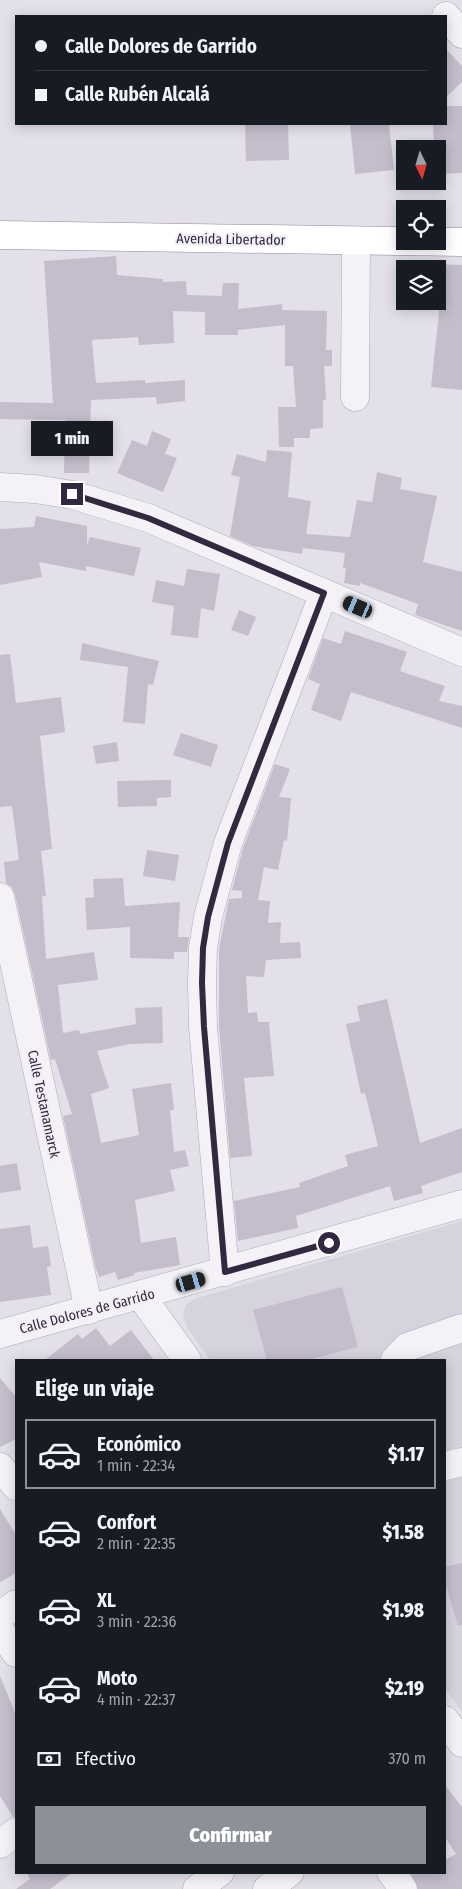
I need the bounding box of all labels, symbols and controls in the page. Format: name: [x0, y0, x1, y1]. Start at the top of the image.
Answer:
text: Calle Dolores de Garrido: [65, 35, 257, 58]
text: Calle Rubén Alcalá: [65, 83, 210, 106]
north arrow: [396, 140, 446, 190]
map controls: [396, 140, 446, 310]
button: locate: [396, 200, 446, 250]
street label: Avenida Libertador: [176, 230, 286, 249]
button: layers: [396, 260, 446, 310]
callout: 1 min: [31, 422, 113, 456]
text: 1 min: [55, 429, 89, 448]
route end: [61, 483, 83, 505]
car: [341, 594, 374, 620]
street label: Calle Testanamarck: [24, 1049, 63, 1160]
route start: [318, 1232, 340, 1254]
car: [174, 1271, 207, 1293]
street label: Calle Dolores de Garrido: [18, 1285, 157, 1338]
text: Elige un viaje: [35, 1375, 154, 1402]
icon: car: [37, 1432, 82, 1477]
text: Económico: [97, 1433, 181, 1456]
text: $1.17: [388, 1443, 424, 1466]
text: 1 min · 22:34: [97, 1456, 175, 1475]
icon: car: [37, 1510, 82, 1555]
text: Confort: [97, 1511, 157, 1534]
text: $1.58: [383, 1521, 424, 1544]
text: 2 min · 22:35: [97, 1534, 176, 1553]
icon: car: [37, 1588, 82, 1633]
text: XL: [97, 1589, 116, 1612]
text: $1.98: [383, 1599, 424, 1622]
text: 3 min · 22:36: [97, 1612, 176, 1631]
icon: car: [37, 1666, 82, 1711]
text: Moto: [97, 1667, 137, 1690]
text: $2.19: [385, 1677, 424, 1700]
text: 4 min · 22:37: [97, 1690, 175, 1709]
icon: cash: [35, 1745, 63, 1773]
text: Efectivo: [75, 1747, 136, 1770]
text: 370 m: [388, 1749, 426, 1768]
button: Confirmar: [35, 1806, 426, 1864]

